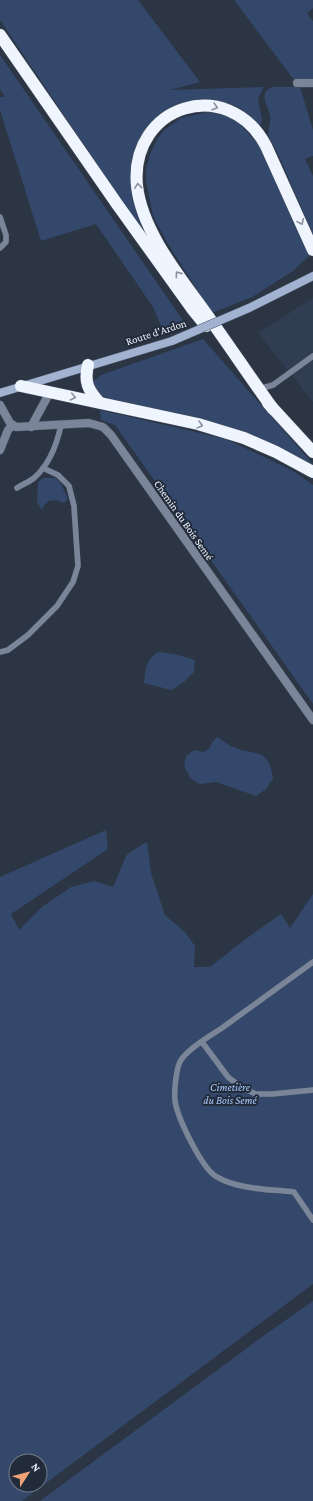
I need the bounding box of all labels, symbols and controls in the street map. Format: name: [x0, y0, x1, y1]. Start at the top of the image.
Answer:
one-way arrow: [211, 102, 218, 111]
one-way arrow: [134, 183, 143, 189]
one-way arrow: [296, 218, 304, 226]
one-way arrow: [175, 271, 183, 278]
street label: Route d'Ardon: [124, 317, 188, 347]
one-way arrow: [70, 392, 76, 401]
one-way arrow: [197, 420, 204, 429]
street label: Chemin du Bois Semé: [152, 478, 216, 562]
park label: Cimetière du Bois Semé: [203, 1081, 258, 1106]
north arrow: [8, 1453, 48, 1493]
text: N: [29, 1461, 43, 1474]

